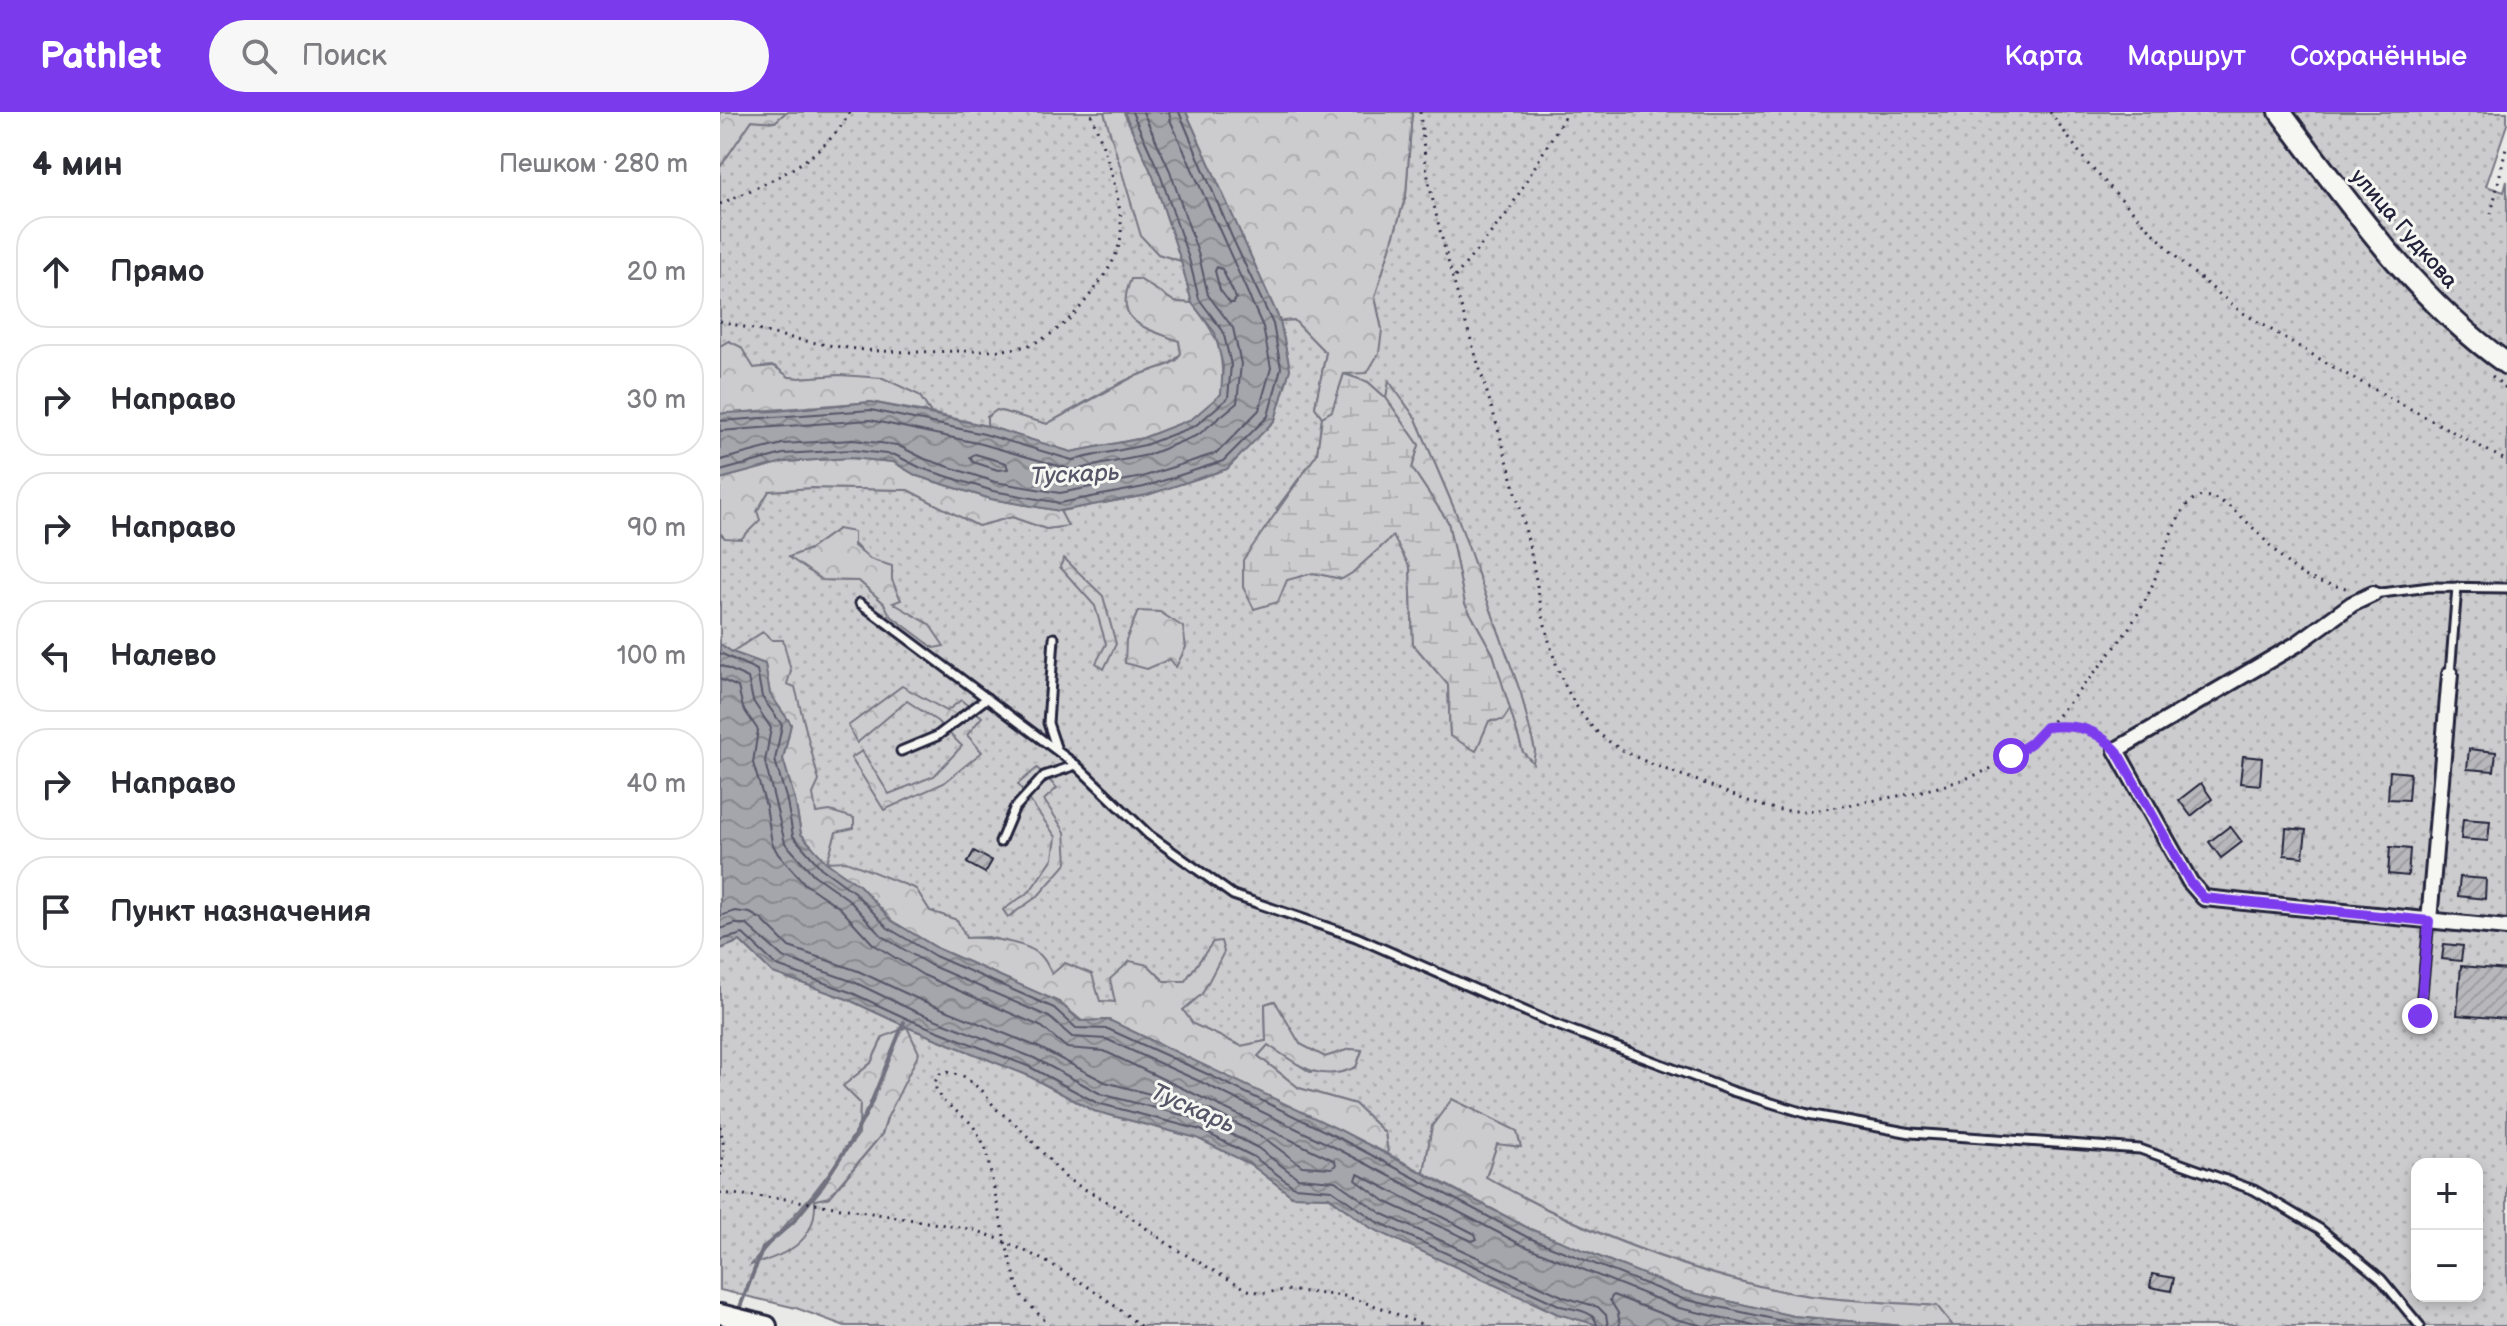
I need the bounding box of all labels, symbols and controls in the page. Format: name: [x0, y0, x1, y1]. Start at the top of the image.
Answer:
search box: [209, 20, 769, 92]
text: Pathlet: [40, 34, 161, 79]
icon: search: [237, 34, 281, 78]
text: Поиск: [301, 38, 387, 74]
text: Карта: [2004, 40, 2083, 73]
text: Маршрут: [2127, 40, 2246, 73]
text: Сохранённые: [2290, 40, 2467, 73]
text: 4 мин: [32, 144, 123, 185]
text: Пешком · 280 m: [499, 149, 688, 180]
street label: улица Гудкова: [2345, 164, 2463, 294]
icon: ahead: [34, 250, 78, 294]
text: Прямо: [110, 254, 204, 290]
text: 20 m: [627, 257, 686, 288]
icon: right: [34, 378, 78, 422]
text: Направо: [110, 382, 236, 418]
text: 30 m: [626, 385, 686, 416]
water label: Тускарь: [1030, 458, 1120, 491]
icon: right: [34, 506, 78, 550]
text: Направо: [110, 510, 236, 546]
text: 90 m: [627, 513, 686, 544]
icon: left: [34, 634, 78, 678]
text: Налево: [110, 638, 216, 674]
text: 100 m: [617, 641, 686, 672]
route start: [1993, 738, 2029, 774]
icon: right: [34, 762, 78, 806]
text: Направо: [110, 766, 236, 802]
text: 40 m: [626, 769, 686, 800]
icon: arrive: [34, 890, 78, 934]
text: Пункт назначения: [110, 894, 371, 930]
route end: [2402, 998, 2438, 1034]
water label: Тускарь: [1146, 1077, 1240, 1140]
map controls: [2411, 1158, 2483, 1302]
button: +: [2411, 1158, 2483, 1230]
button: −: [2411, 1230, 2483, 1302]

